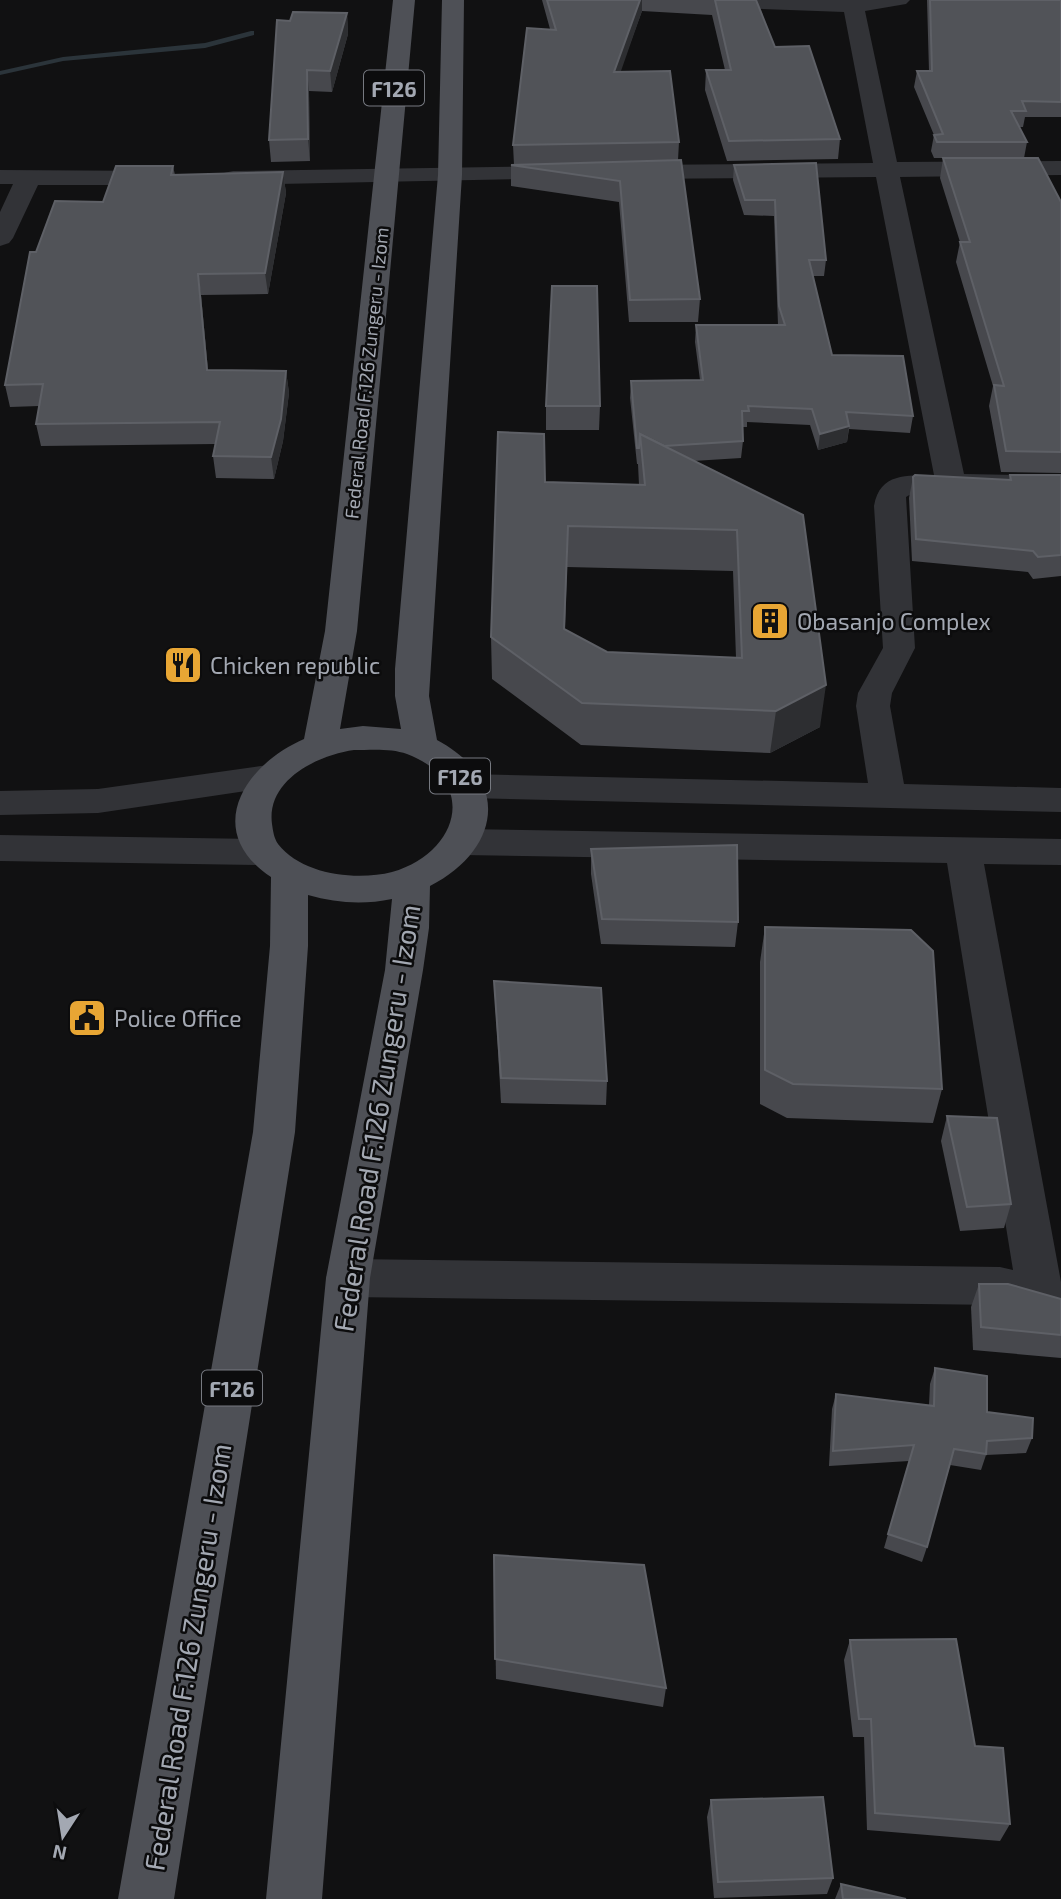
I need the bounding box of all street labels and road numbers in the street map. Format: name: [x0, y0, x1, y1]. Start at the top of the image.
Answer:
road number: F126: [364, 70, 424, 106]
street label: Federal Road F.126 Zungeru - Izom: [339, 226, 393, 520]
road number: F126: [430, 758, 490, 794]
street label: Federal Road F.126 Zungeru - Izom: [325, 902, 427, 1334]
road number: F126: [202, 1370, 262, 1406]
street label: Federal Road F.126 Zungeru - Izom: [136, 1441, 238, 1873]

